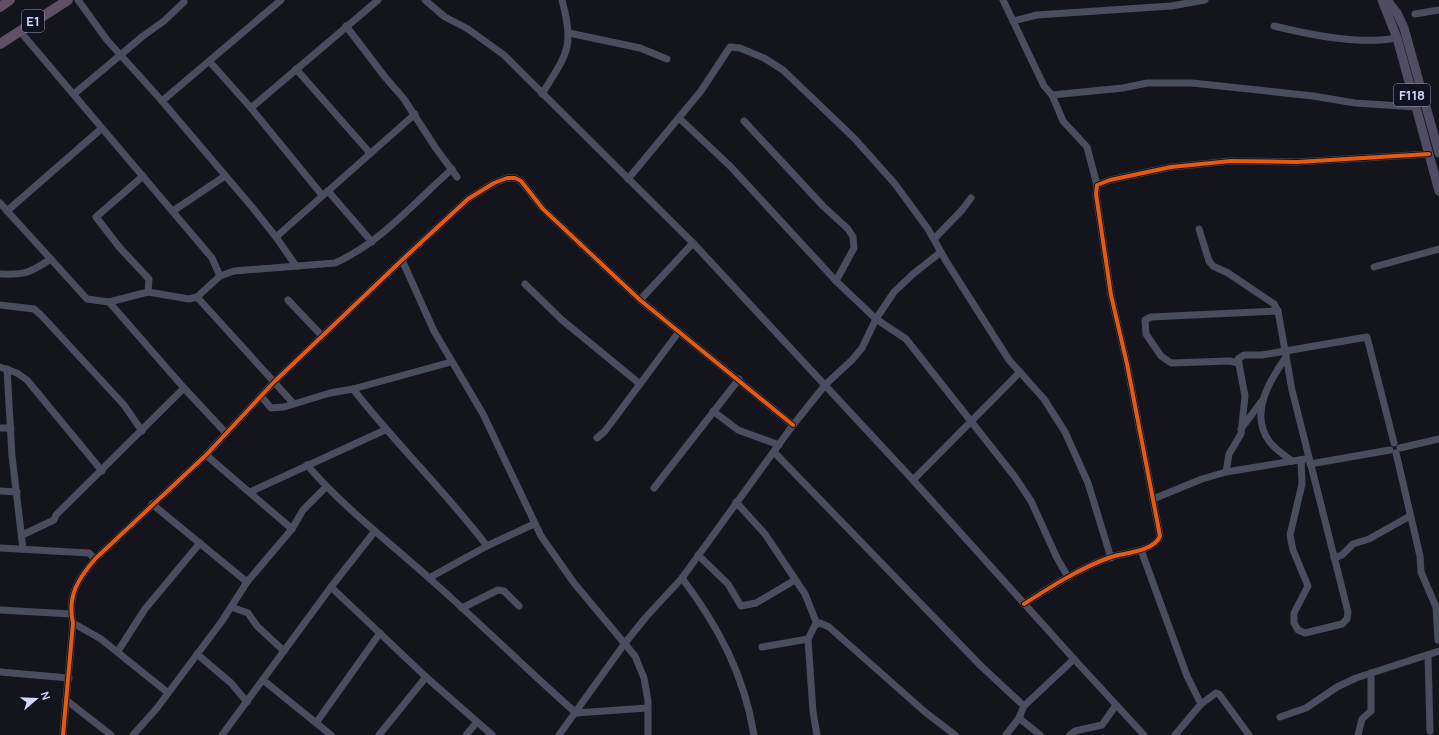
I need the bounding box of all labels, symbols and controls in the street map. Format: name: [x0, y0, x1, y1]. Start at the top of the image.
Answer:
road number: E1: [22, 10, 44, 32]
road number: F118: [1394, 84, 1430, 106]
north arrow: [16, 679, 56, 719]
text: N: [38, 689, 54, 702]

